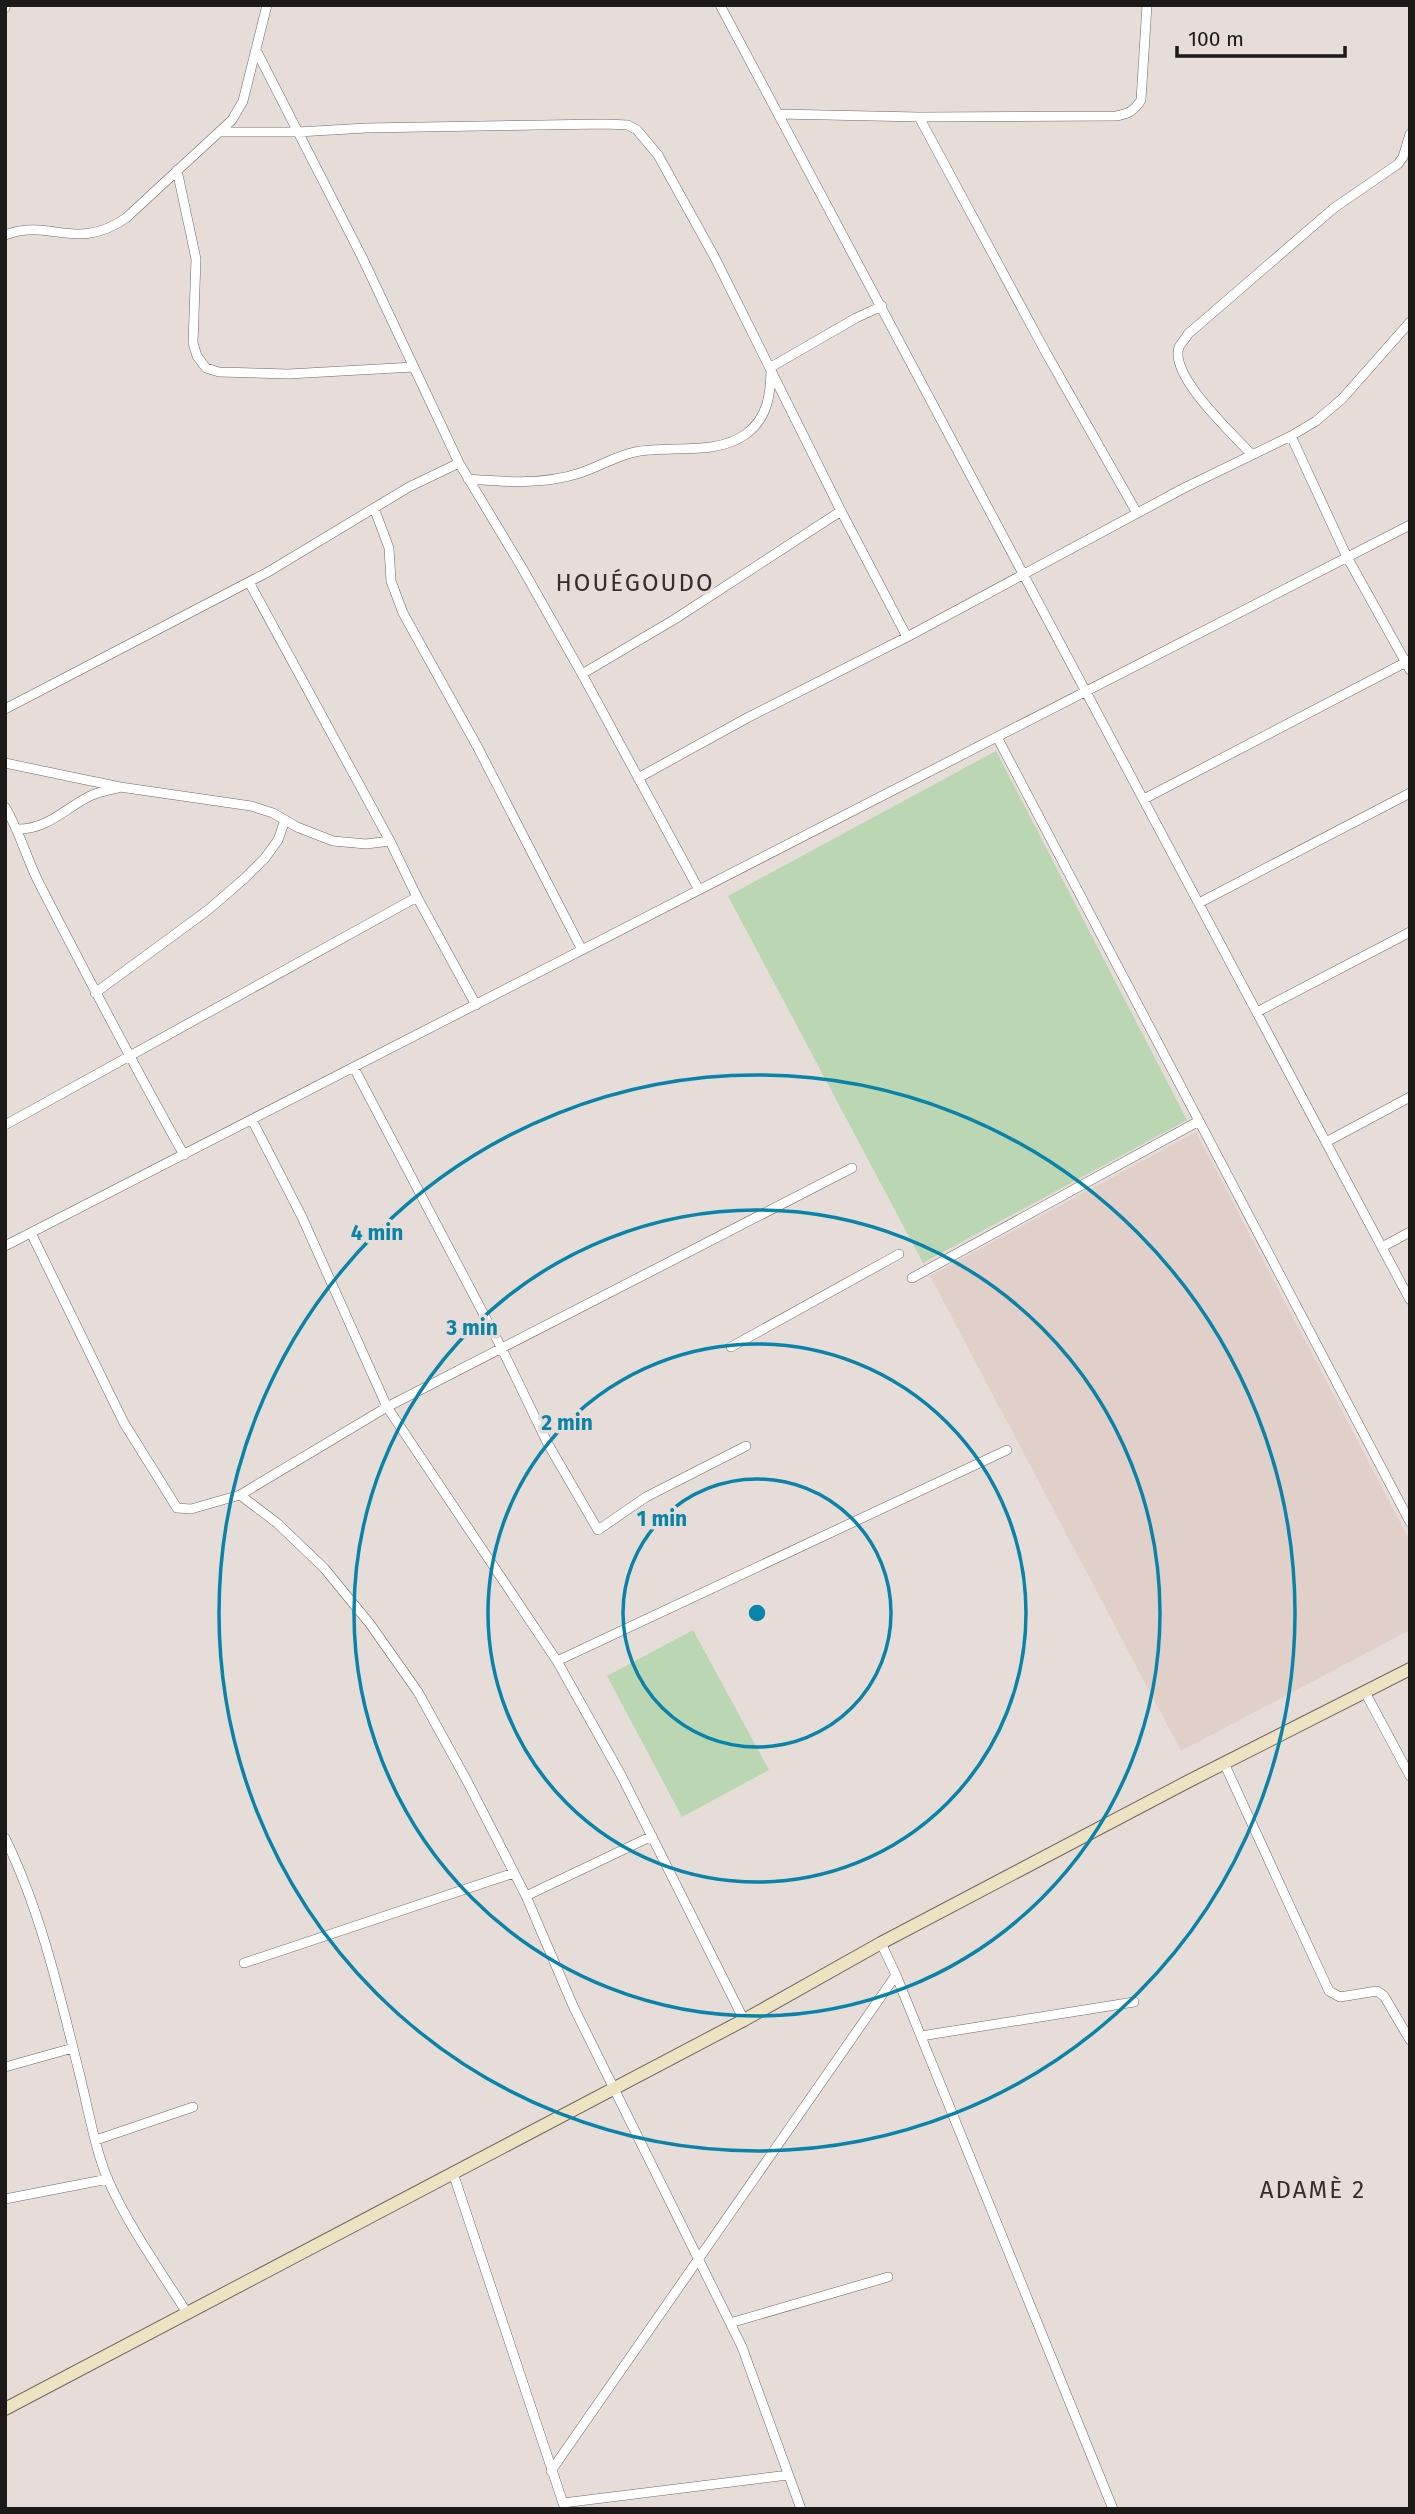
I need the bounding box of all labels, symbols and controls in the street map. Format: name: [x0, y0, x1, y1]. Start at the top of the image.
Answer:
scale bar: [1177, 14, 1345, 58]
text: 100 m: [1188, 26, 1244, 52]
district label: HOUÉGOUDO: [555, 568, 715, 597]
text: 4 min: [351, 1220, 403, 1246]
text: 3 min: [445, 1315, 498, 1341]
text: 2 min: [541, 1410, 593, 1436]
text: 1 min: [637, 1506, 687, 1532]
centre of rings: [745, 1601, 769, 1625]
district label: ADAMÈ 2: [1260, 2175, 1366, 2204]

